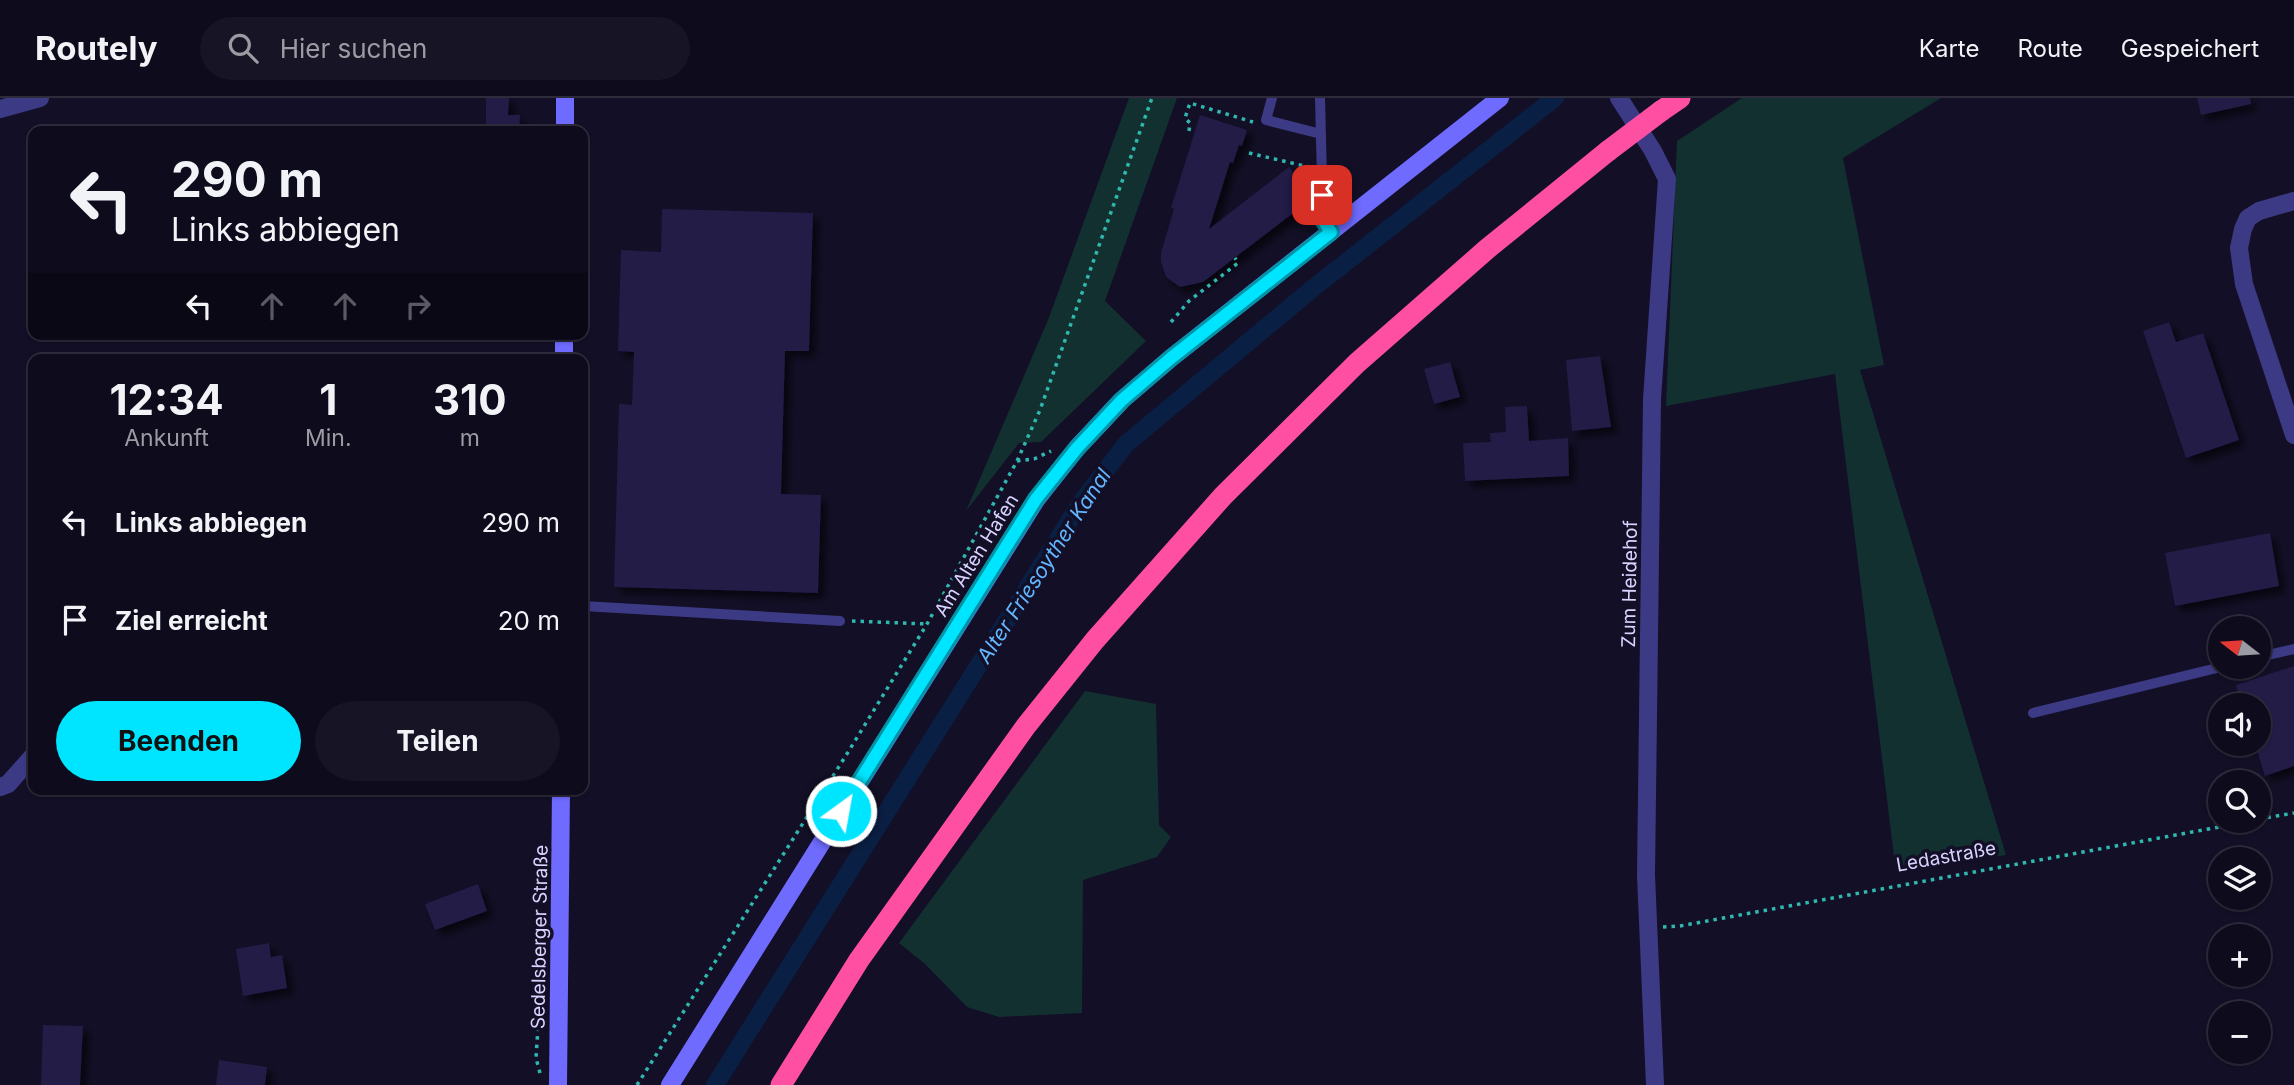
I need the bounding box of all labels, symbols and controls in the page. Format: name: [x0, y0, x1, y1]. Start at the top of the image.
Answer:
search box: [200, 17, 690, 80]
text: Routely: [35, 28, 158, 68]
icon: search: [224, 29, 262, 67]
text: Hier suchen: [280, 33, 427, 64]
text: Karte: [1919, 34, 1979, 63]
text: Route: [2017, 34, 2083, 63]
text: Gespeichert: [2121, 34, 2259, 63]
text: 290 m: [171, 150, 323, 209]
icon: left: [56, 154, 147, 245]
pin: [1292, 165, 1352, 225]
icon: arrive: [1303, 176, 1341, 214]
text: Links abbiegen: [171, 210, 400, 249]
icon: left: [180, 287, 218, 325]
icon: ahead: [253, 287, 291, 325]
icon: ahead: [326, 287, 364, 325]
icon: right: [399, 287, 437, 325]
text: 12:34: [109, 374, 224, 425]
text: 1: [319, 374, 337, 425]
text: 310: [433, 374, 507, 425]
text: Ankunft: [124, 424, 209, 452]
text: Min.: [305, 424, 352, 452]
text: m: [460, 424, 480, 452]
water label: Alter Friesoyther Kanal: [971, 463, 1116, 669]
street label: Am Alten Hafen: [929, 490, 1023, 621]
icon: left: [56, 503, 94, 541]
text: Links abbiegen: [115, 507, 307, 538]
text: 290 m: [482, 507, 560, 538]
street label: Zum Heidehof: [1617, 520, 1642, 648]
icon: arrive: [56, 601, 94, 639]
text: Ziel erreicht: [115, 605, 268, 636]
text: 20 m: [498, 605, 560, 636]
north arrow: [2208, 616, 2272, 679]
map controls: [2208, 616, 2271, 1064]
button: sound: [2208, 693, 2271, 756]
button: Beenden: [56, 701, 301, 781]
button: Teilen: [315, 701, 560, 781]
button: search: [2208, 770, 2271, 833]
position arrow: [804, 774, 878, 848]
street label: Ledastraße: [1894, 836, 1998, 877]
street label: Sedelsberger Straße: [526, 845, 553, 1029]
button: layers: [2208, 847, 2271, 910]
button: +: [2208, 924, 2271, 987]
button: −: [2208, 1001, 2271, 1064]

